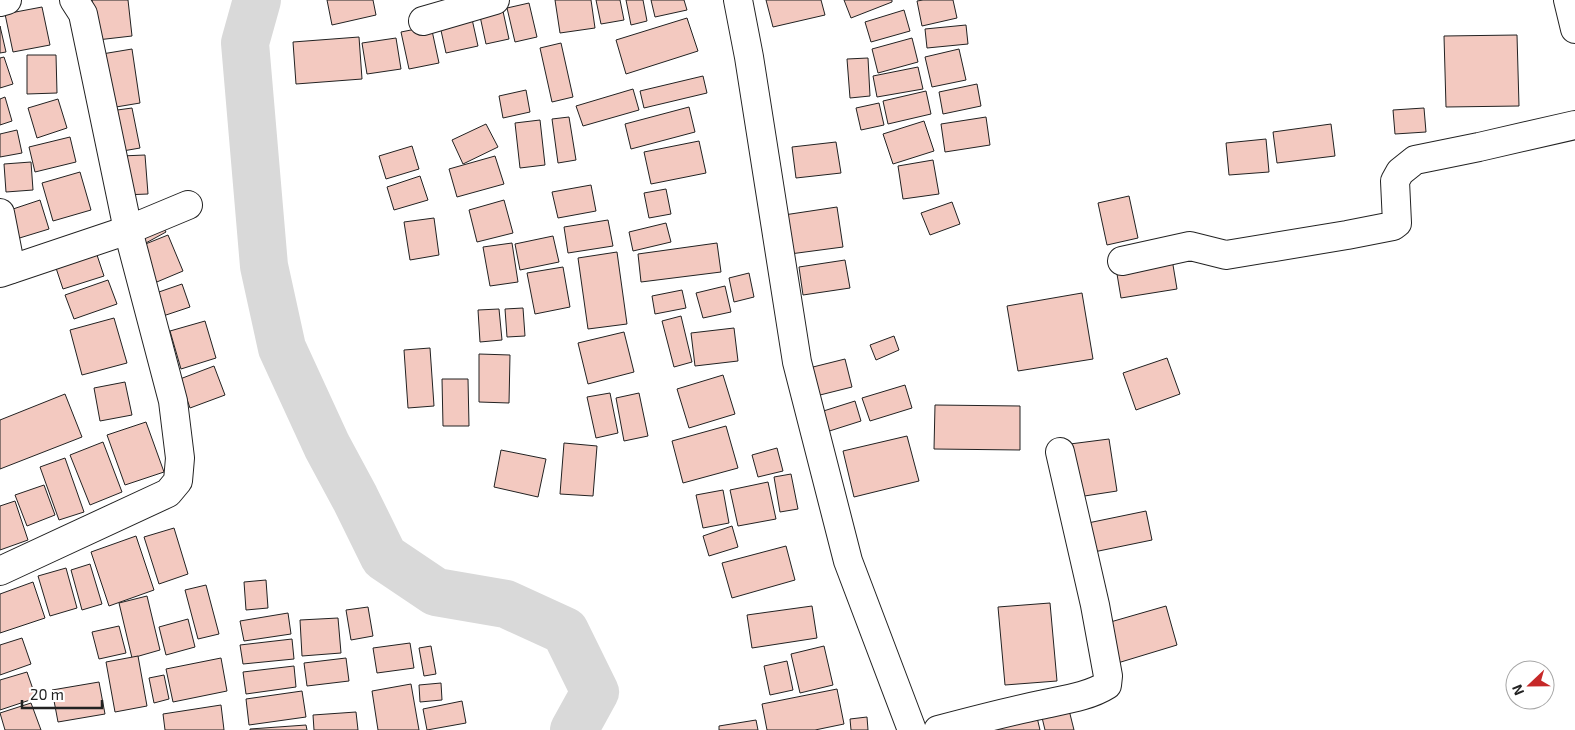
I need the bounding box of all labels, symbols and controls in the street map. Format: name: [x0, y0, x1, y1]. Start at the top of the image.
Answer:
north arrow: [1505, 660, 1555, 710]
scale bar: [22, 678, 102, 710]
text: N: [1508, 682, 1527, 698]
text: 20 m: [30, 685, 64, 703]

